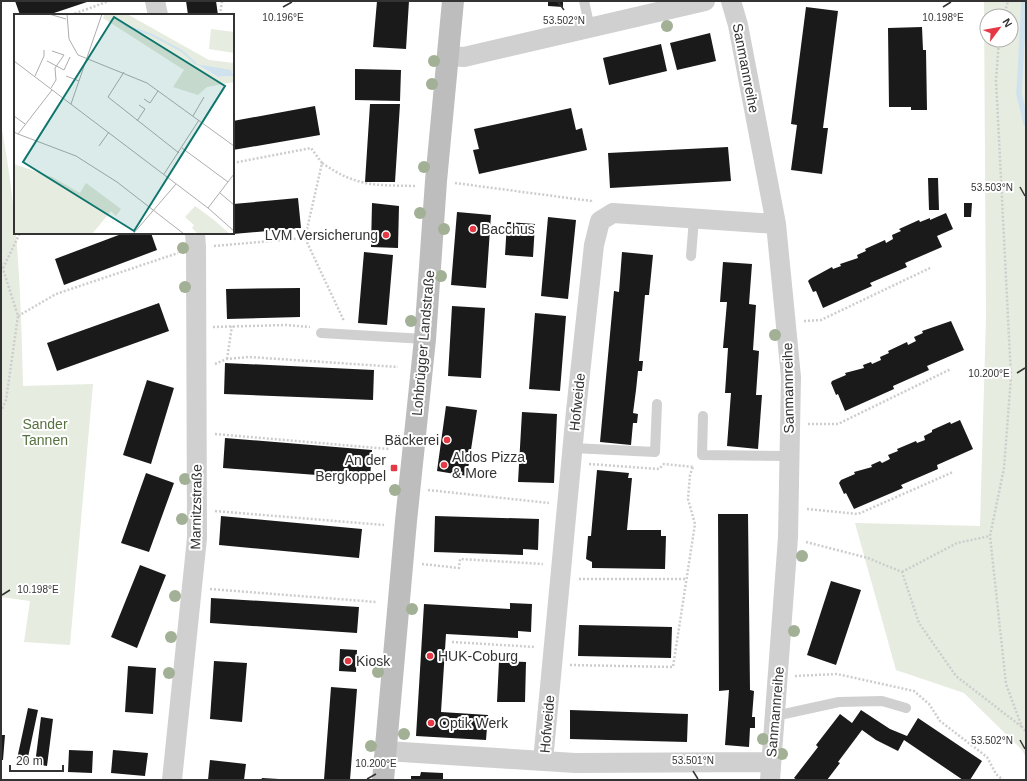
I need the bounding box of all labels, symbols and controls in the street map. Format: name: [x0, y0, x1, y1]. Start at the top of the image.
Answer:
north arrow: [979, 8, 1019, 48]
text: 10.196°E: [262, 12, 304, 23]
text: 10.198°E: [922, 12, 964, 23]
inset map: [14, 14, 234, 234]
text: 53.502°N: [543, 15, 585, 26]
text: N: [1000, 16, 1015, 29]
street label: Sanmannreihe: [729, 22, 763, 114]
text: 53.503°N: [971, 182, 1013, 193]
place label: Bacchus: [481, 221, 535, 237]
marker: Bacchus: [468, 224, 478, 234]
place label: LVM Versicherung: [265, 227, 378, 243]
marker: LVM Versicherung: [381, 230, 391, 240]
street label: Lohbrügger Landstraße: [409, 269, 437, 417]
street label: Sanmannreihe: [779, 342, 797, 434]
text: 10.200°E: [968, 368, 1010, 379]
street label: Hofweide: [566, 372, 588, 432]
park label: Sander Tannen: [22, 416, 68, 448]
place label: Bäckerei: [385, 432, 439, 448]
marker: Bäckerei: [442, 435, 452, 445]
place label: Aldos Pizza & More: [452, 449, 525, 481]
place label: An der Bergkoppel: [315, 452, 386, 484]
marker: Aldos Pizza & More: [439, 460, 449, 470]
marker: An der Bergkoppel: [389, 463, 399, 473]
street label: Marnitzstraße: [187, 464, 205, 550]
text: 10.198°E: [17, 584, 59, 595]
place label: HUK-Coburg: [438, 648, 518, 664]
marker: HUK-Coburg: [425, 651, 435, 661]
place label: Kiosk: [356, 653, 391, 669]
marker: Kiosk: [343, 656, 353, 666]
street label: Sanmannreihe: [763, 666, 787, 758]
street label: Hofweide: [536, 694, 558, 754]
place label: Optik Werk: [439, 715, 509, 731]
marker: Optik Werk: [426, 718, 436, 728]
text: 53.502°N: [971, 735, 1013, 746]
scale bar: [10, 747, 63, 773]
text: 20 m: [16, 754, 43, 768]
text: 53.501°N: [672, 755, 714, 766]
text: 10.200°E: [355, 758, 397, 769]

